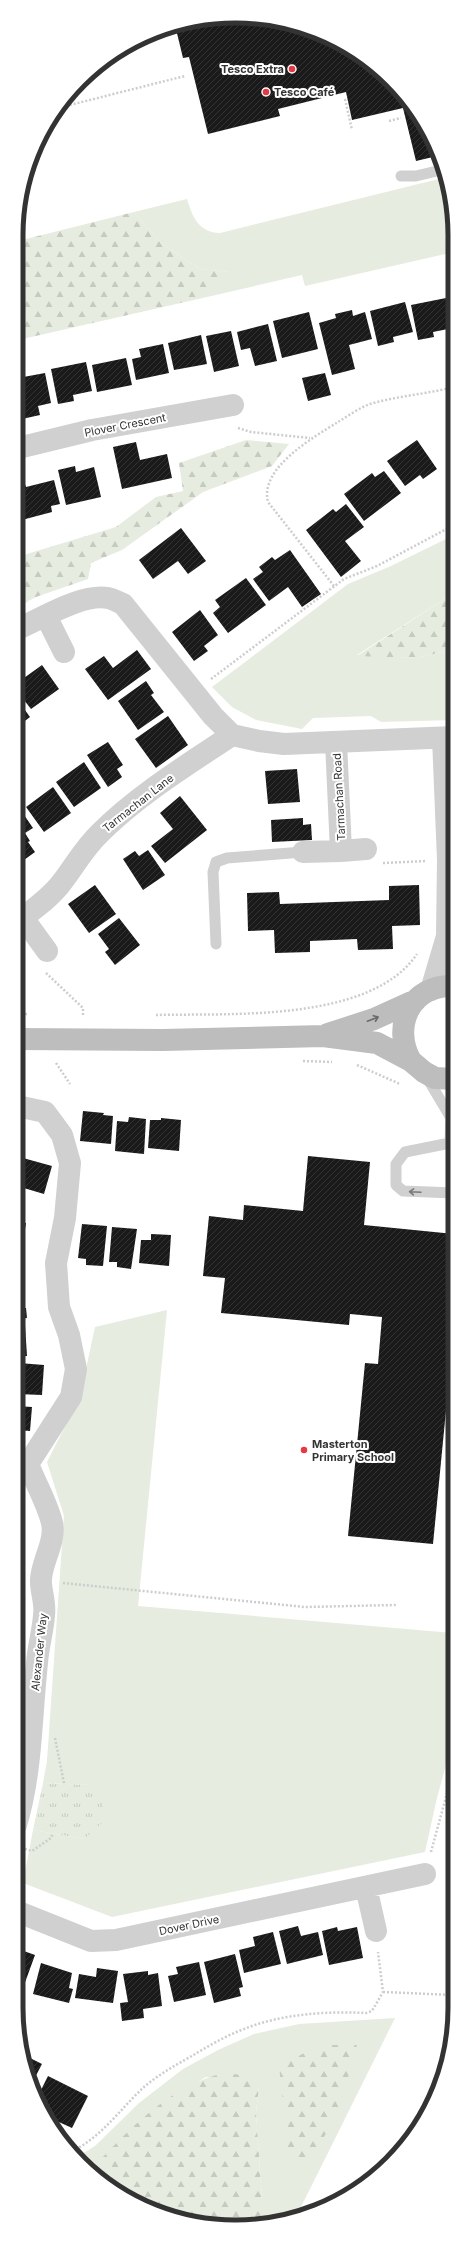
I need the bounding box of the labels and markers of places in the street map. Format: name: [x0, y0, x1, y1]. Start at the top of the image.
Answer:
place label: Tesco Extra: [221, 62, 284, 76]
marker: Tesco Extra: [287, 64, 297, 74]
place label: Tesco Café: [274, 85, 335, 99]
marker: Tesco Café: [261, 87, 271, 97]
place label: Masterton Primary School: [312, 1437, 394, 1464]
marker: Masterton Primary School: [299, 1445, 309, 1455]

